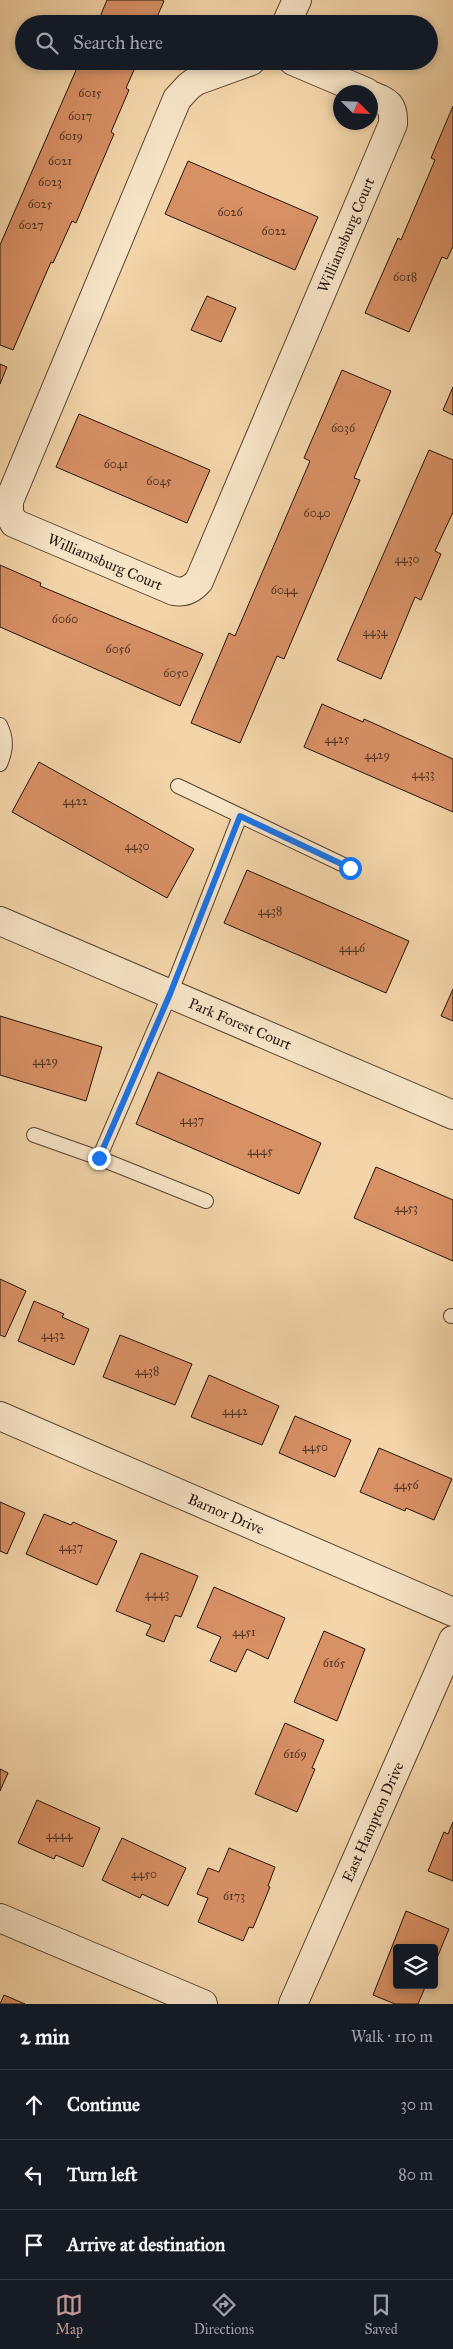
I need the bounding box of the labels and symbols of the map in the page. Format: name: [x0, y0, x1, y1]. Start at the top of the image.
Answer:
north arrow: [333, 85, 378, 130]
house number: 6015: [78, 86, 102, 100]
house number: 6017: [68, 109, 92, 123]
house number: 6019: [59, 129, 83, 143]
house number: 6021: [48, 154, 72, 168]
street label: Williamsburg Court: [314, 174, 379, 295]
house number: 6023: [38, 175, 62, 189]
house number: 6025: [28, 197, 53, 211]
house number: 6026: [217, 205, 243, 219]
house number: 6027: [18, 218, 44, 232]
house number: 6022: [262, 224, 287, 238]
house number: 6018: [393, 270, 417, 284]
house number: 6036: [331, 421, 356, 435]
house number: 6041: [104, 457, 129, 471]
house number: 6045: [146, 474, 172, 488]
house number: 6040: [304, 506, 330, 520]
street label: Williamsburg Court: [45, 530, 166, 595]
house number: 4430: [394, 552, 420, 566]
house number: 6044: [271, 583, 298, 597]
house number: 6060: [52, 612, 78, 626]
house number: 4434: [363, 625, 388, 639]
house number: 6056: [106, 642, 131, 656]
house number: 6050: [163, 666, 189, 680]
house number: 4425: [325, 732, 350, 746]
house number: 4429: [364, 748, 390, 762]
house number: 4433: [412, 767, 435, 781]
house number: 4422: [62, 794, 88, 808]
house number: 4430: [124, 839, 150, 853]
route start: [339, 857, 362, 880]
house number: 4438: [258, 904, 282, 918]
house number: 4446: [339, 941, 366, 955]
street label: Park Forest Court: [186, 994, 295, 1054]
house number: 4429: [32, 1054, 58, 1068]
house number: 4437: [180, 1113, 204, 1127]
house number: 4445: [247, 1144, 273, 1158]
route end: [88, 1147, 111, 1170]
house number: 4453: [394, 1201, 418, 1215]
house number: 4432: [41, 1328, 65, 1342]
house number: 4438: [135, 1364, 159, 1378]
house number: 4442: [222, 1404, 248, 1418]
house number: 4450: [302, 1440, 328, 1454]
house number: 4456: [393, 1478, 419, 1492]
street label: Barnor Drive: [185, 1490, 267, 1538]
house number: 4437: [59, 1540, 83, 1554]
house number: 4443: [145, 1587, 170, 1601]
house number: 4451: [232, 1625, 256, 1639]
house number: 6165: [323, 1656, 346, 1670]
house number: 6169: [283, 1747, 307, 1761]
street label: East Hampton Drive: [338, 1759, 408, 1885]
house number: 4444: [46, 1828, 73, 1842]
house number: 4450: [131, 1867, 157, 1881]
house number: 6173: [223, 1889, 245, 1903]

